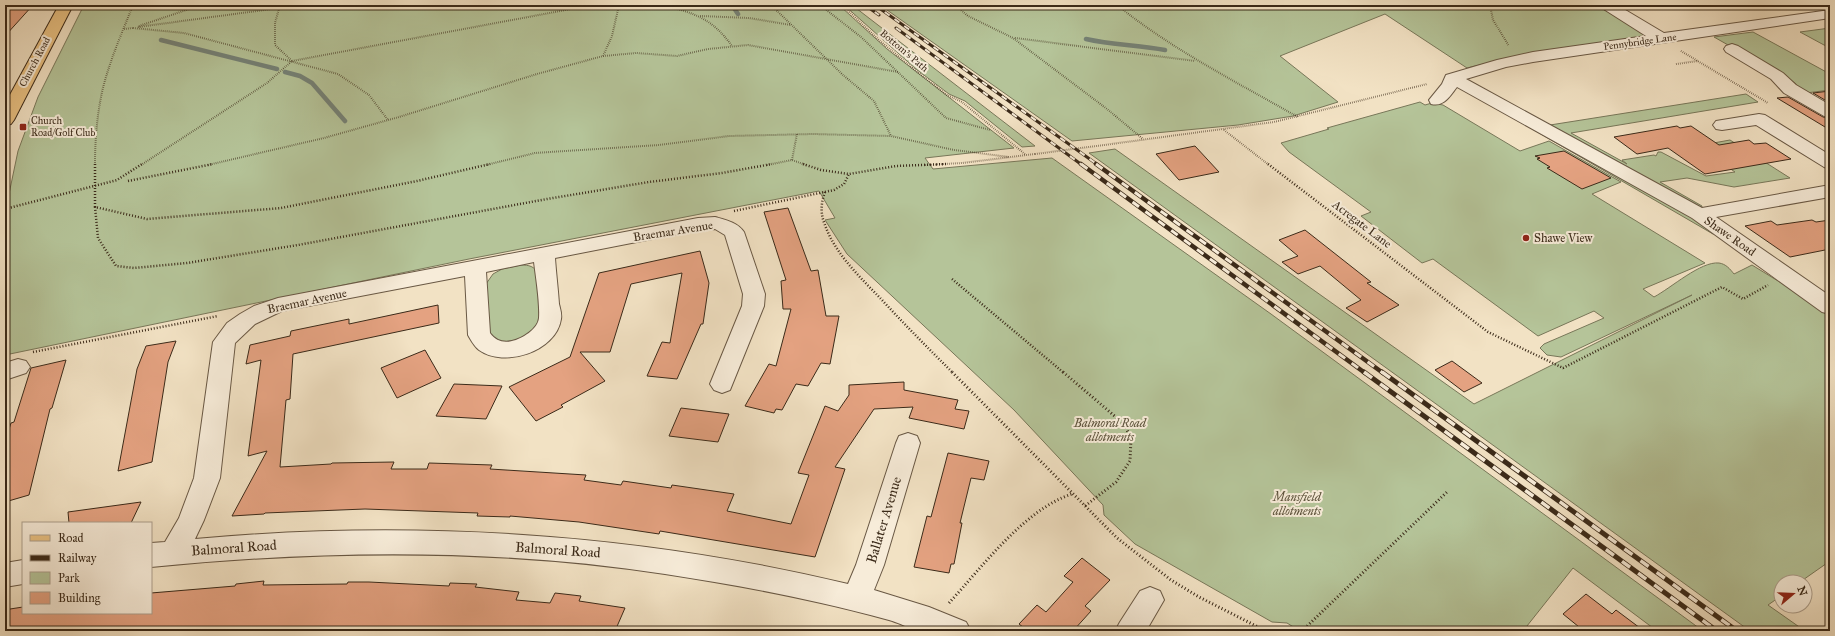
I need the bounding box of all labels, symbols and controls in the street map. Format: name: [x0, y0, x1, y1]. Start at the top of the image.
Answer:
street label: Bottom's Path: [877, 27, 931, 75]
street label: Pennybridge Lane: [1603, 31, 1677, 53]
street label: Church Road: [17, 35, 53, 89]
place label: Church Road/Golf Club: [31, 115, 95, 139]
marker: Church Road/Golf Club: [18, 122, 28, 132]
street label: Acregate Lane: [1328, 197, 1394, 252]
street label: Shawe Road: [1702, 213, 1758, 259]
street label: Braemar Avenue: [632, 218, 714, 244]
place label: Shawe View: [1534, 231, 1592, 245]
marker: Shawe View: [1521, 233, 1531, 243]
street label: Braemar Avenue: [266, 286, 348, 316]
park label: Balmoral Road allotments: [1073, 416, 1147, 444]
street label: Ballater Avenue: [863, 474, 905, 565]
park label: Mansfield allotments: [1272, 490, 1322, 518]
legend: [22, 522, 152, 614]
text: Road: [58, 531, 84, 545]
street label: Balmoral Road: [191, 537, 277, 559]
street label: Balmoral Road: [515, 539, 601, 561]
text: Railway: [58, 551, 97, 565]
text: Park: [58, 571, 80, 585]
north arrow: [1773, 574, 1813, 614]
text: N: [1794, 584, 1810, 598]
text: Building: [58, 591, 101, 606]

